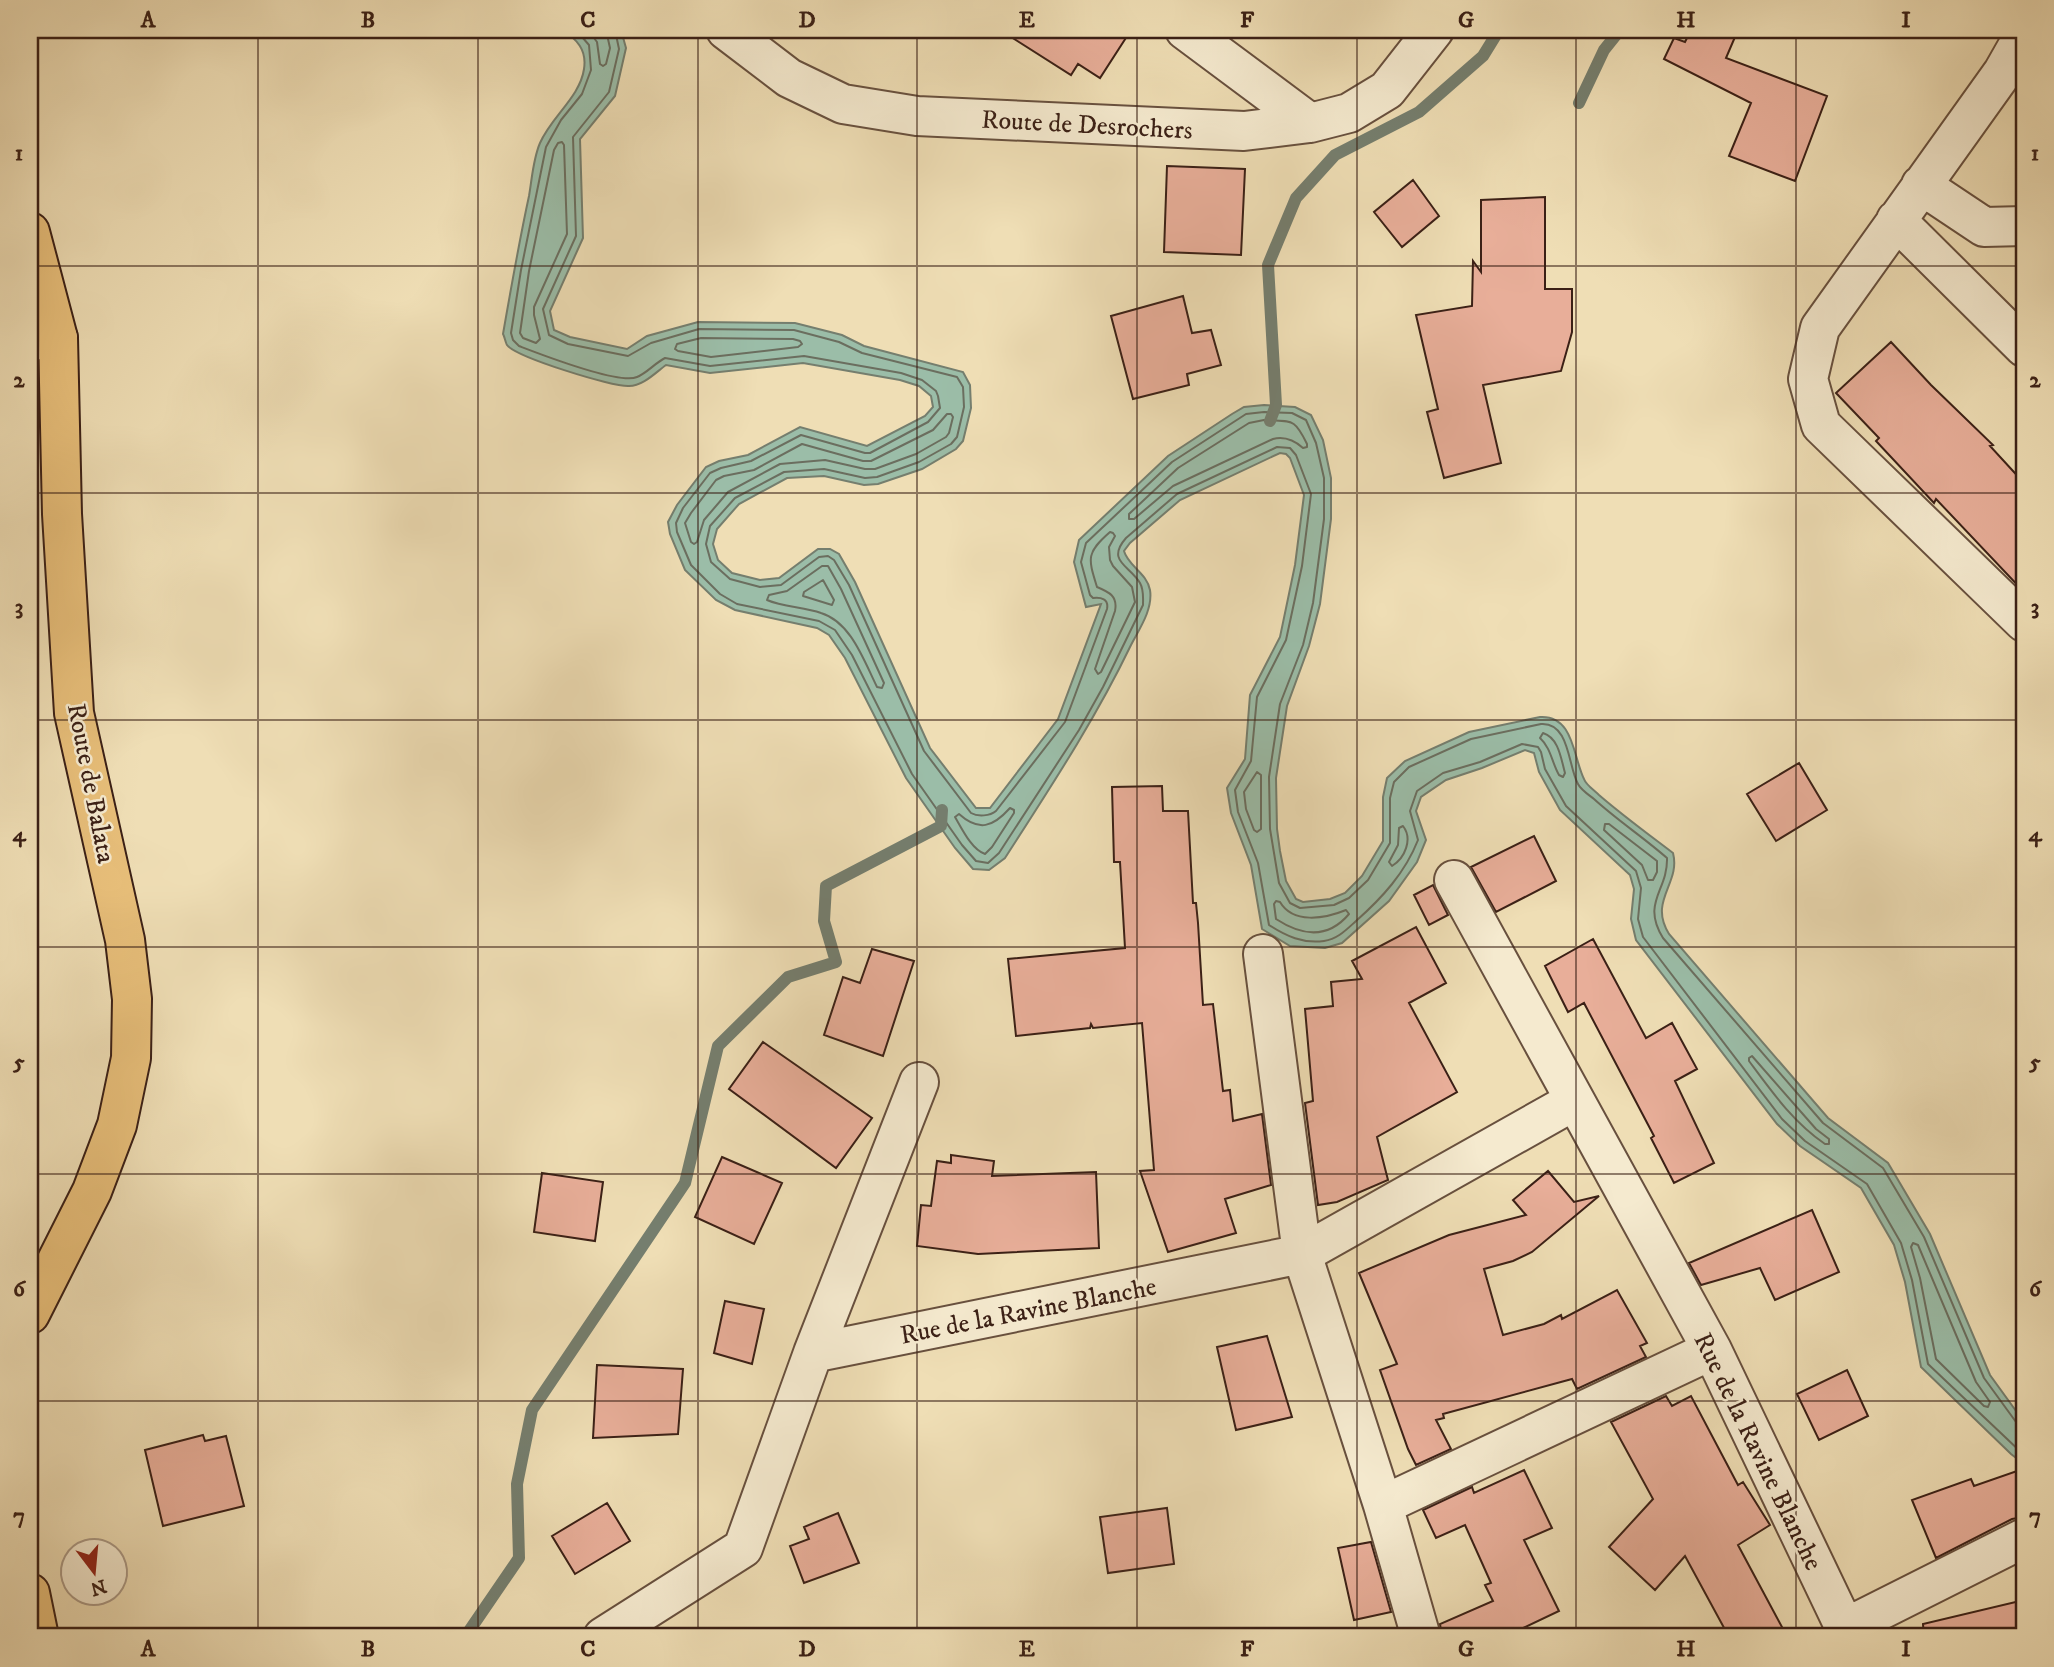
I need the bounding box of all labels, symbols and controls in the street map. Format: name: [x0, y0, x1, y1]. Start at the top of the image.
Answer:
text: A: [140, 6, 157, 35]
text: B: [361, 6, 375, 35]
text: C: [580, 6, 596, 35]
text: D: [798, 6, 816, 35]
text: E: [1019, 6, 1035, 35]
text: F: [1240, 6, 1255, 35]
text: G: [1458, 6, 1474, 35]
text: H: [1676, 6, 1696, 35]
text: I: [1901, 6, 1911, 35]
street label: Route de Desrochers: [981, 103, 1193, 148]
text: 1: [15, 139, 23, 168]
text: 1: [2031, 139, 2039, 168]
text: 2: [13, 366, 25, 395]
text: 2: [2029, 366, 2041, 395]
text: 3: [15, 593, 23, 622]
text: 3: [2031, 593, 2039, 622]
street label: Route de Balata: [59, 701, 122, 866]
text: 4: [12, 820, 27, 849]
text: 4: [2028, 820, 2043, 849]
text: 5: [12, 1048, 25, 1077]
text: 5: [2028, 1048, 2041, 1077]
street label: Rue de la Ravine Blanche: [897, 1270, 1159, 1353]
text: 6: [13, 1275, 27, 1304]
text: 6: [2029, 1275, 2043, 1304]
street label: Rue de la Ravine Blanche: [1686, 1327, 1830, 1576]
text: 7: [13, 1502, 25, 1531]
text: 7: [2029, 1502, 2041, 1531]
north arrow: [60, 1538, 130, 1608]
text: N: [87, 1574, 109, 1600]
text: A: [140, 1635, 157, 1664]
text: B: [361, 1635, 375, 1664]
text: C: [580, 1635, 596, 1664]
text: D: [798, 1635, 816, 1664]
text: E: [1019, 1635, 1035, 1664]
text: F: [1240, 1635, 1255, 1664]
text: G: [1458, 1635, 1474, 1664]
text: H: [1676, 1635, 1696, 1664]
text: I: [1901, 1635, 1911, 1664]

